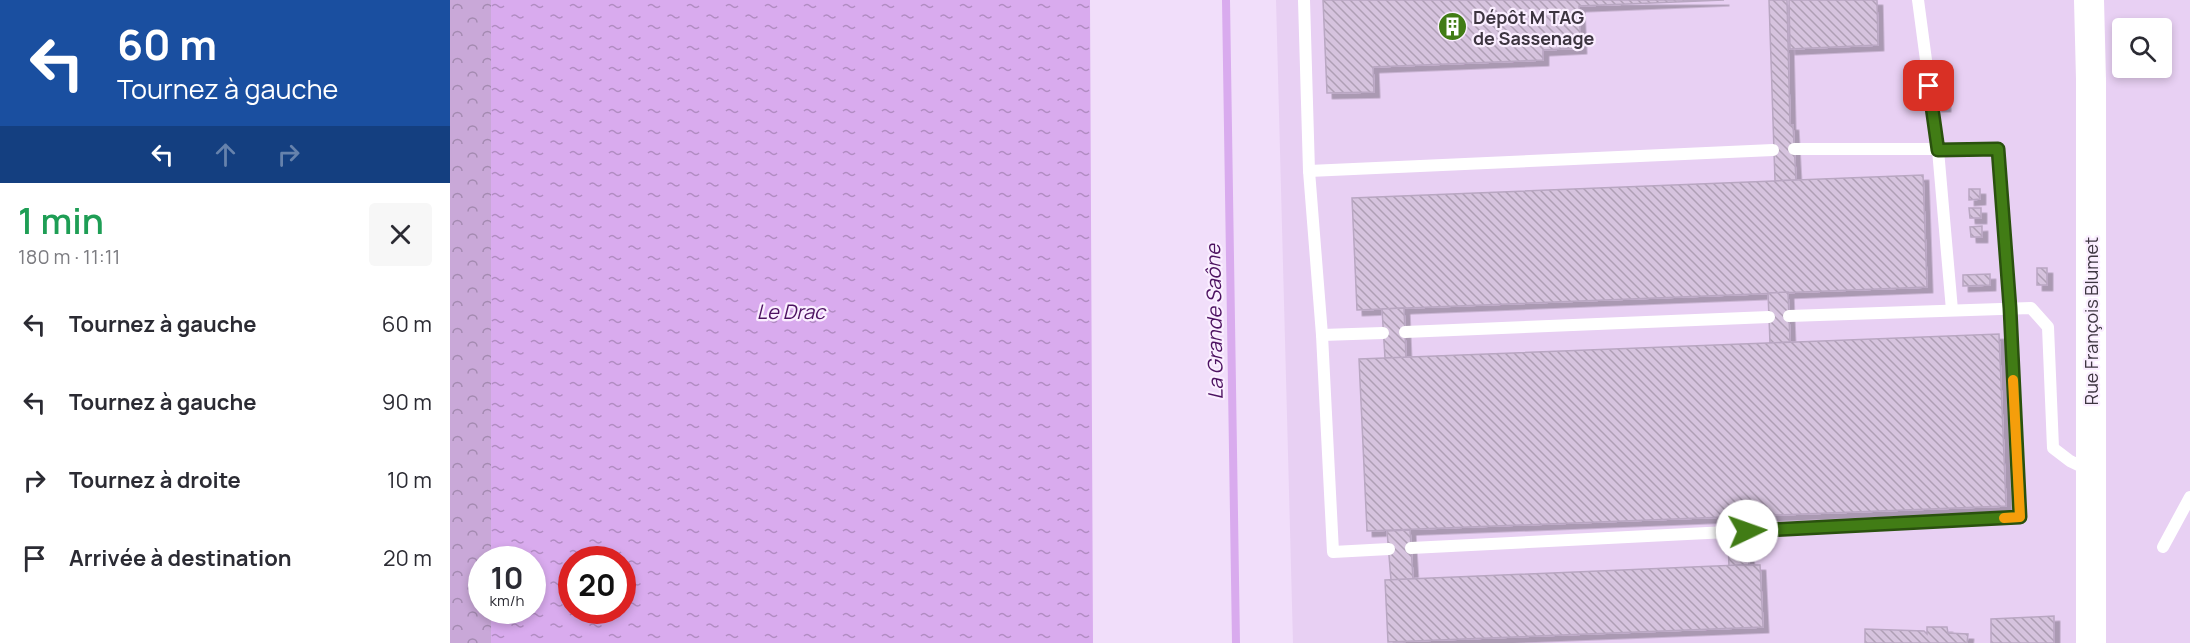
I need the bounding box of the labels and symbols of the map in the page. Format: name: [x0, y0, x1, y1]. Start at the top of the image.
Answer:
place label: Dépôt M TAG de Sassenage: [1473, 5, 1595, 50]
building icon: Dépôt M TAG de Sassenage: [1436, 11, 1468, 43]
pin: [1903, 60, 1954, 111]
street label: Rue François Blumet: [2079, 237, 2103, 405]
water label: La Grande Saône: [1199, 243, 1229, 400]
water label: Le Drac: [757, 298, 827, 325]
position arrow: [1715, 499, 1779, 563]
speed limit sign: 20: [558, 546, 636, 624]

